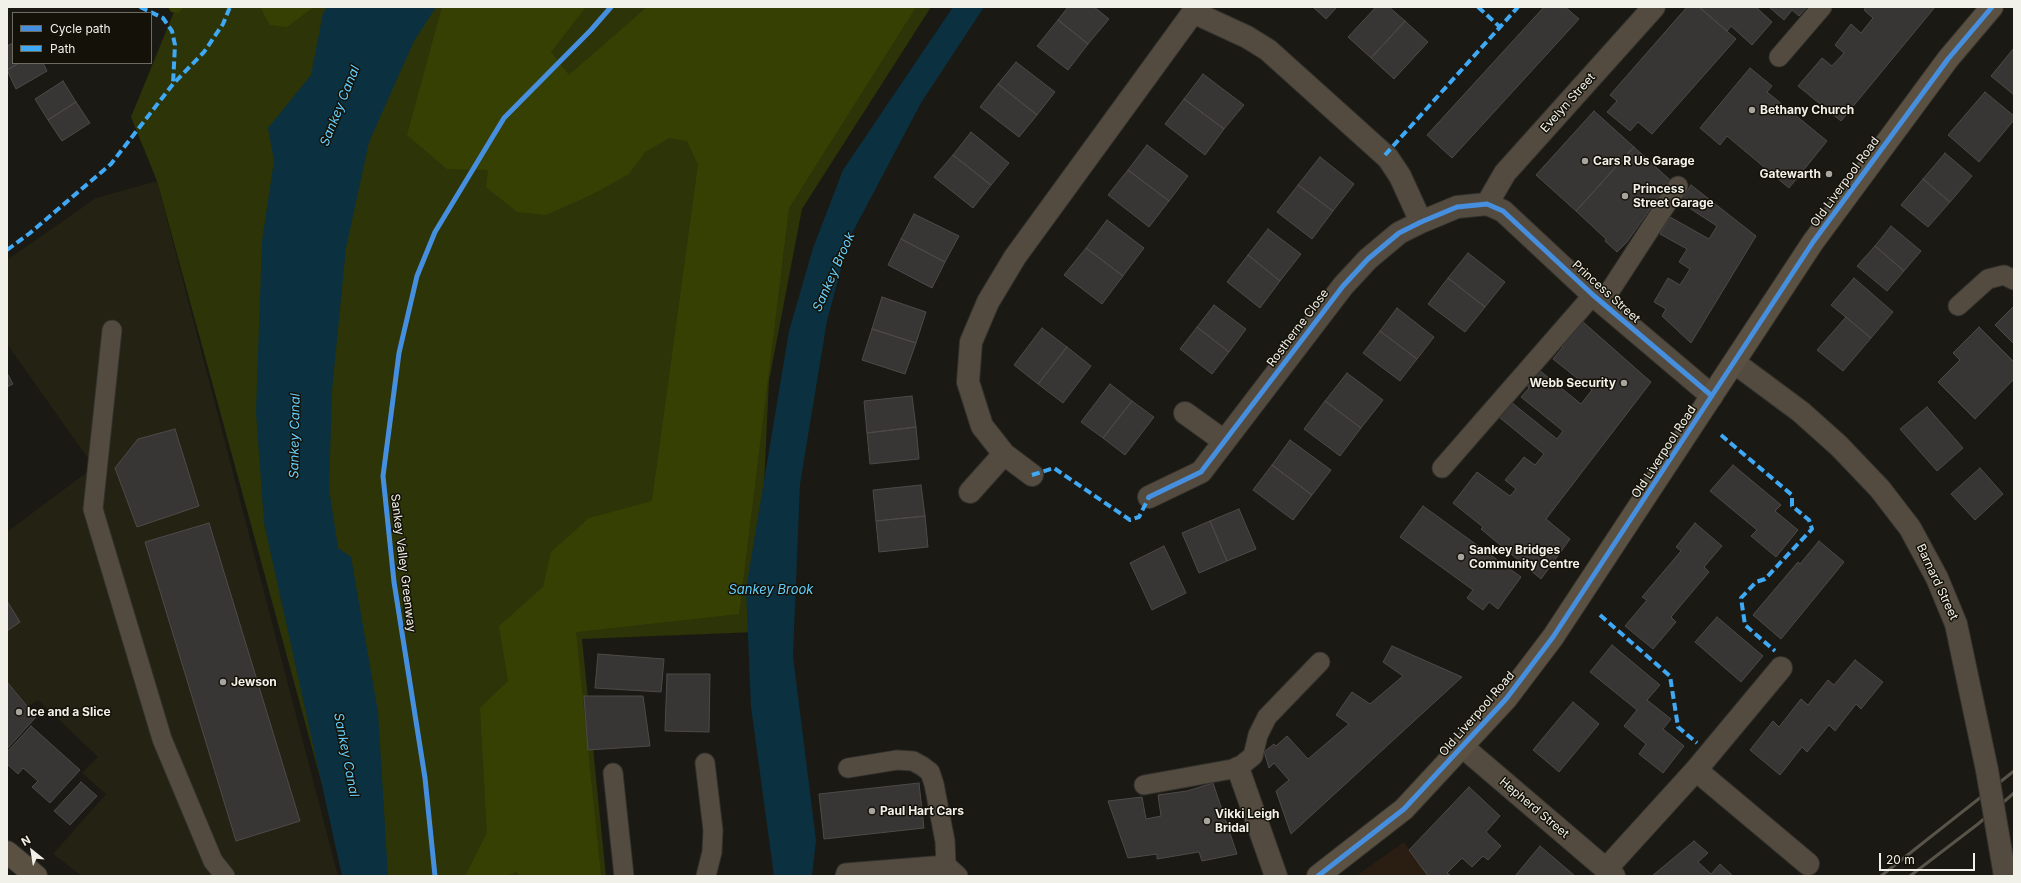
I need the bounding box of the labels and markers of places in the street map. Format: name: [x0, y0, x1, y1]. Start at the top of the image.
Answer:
place label: Bethany Church: [1760, 103, 1854, 117]
marker: Bethany Church: [1747, 105, 1757, 115]
place label: Cars R Us Garage: [1593, 154, 1695, 168]
marker: Cars R Us Garage: [1580, 156, 1590, 166]
place label: Gatewarth: [1760, 167, 1821, 181]
marker: Gatewarth: [1824, 169, 1834, 179]
place label: Princess Street Garage: [1633, 182, 1714, 210]
marker: Princess Street Garage: [1620, 191, 1630, 201]
place label: Webb Security: [1529, 376, 1616, 390]
marker: Webb Security: [1619, 378, 1629, 388]
place label: Sankey Bridges Community Centre: [1469, 543, 1580, 571]
marker: Sankey Bridges Community Centre: [1456, 552, 1466, 562]
place label: Jewson: [231, 675, 277, 689]
marker: Jewson: [218, 677, 228, 687]
place label: Ice and a Slice: [27, 705, 111, 719]
marker: Ice and a Slice: [14, 707, 24, 717]
place label: Paul Hart Cars: [880, 804, 964, 818]
marker: Paul Hart Cars: [867, 806, 877, 816]
place label: Vikki Leigh Bridal: [1215, 807, 1279, 835]
marker: Vikki Leigh Bridal: [1202, 816, 1212, 826]

